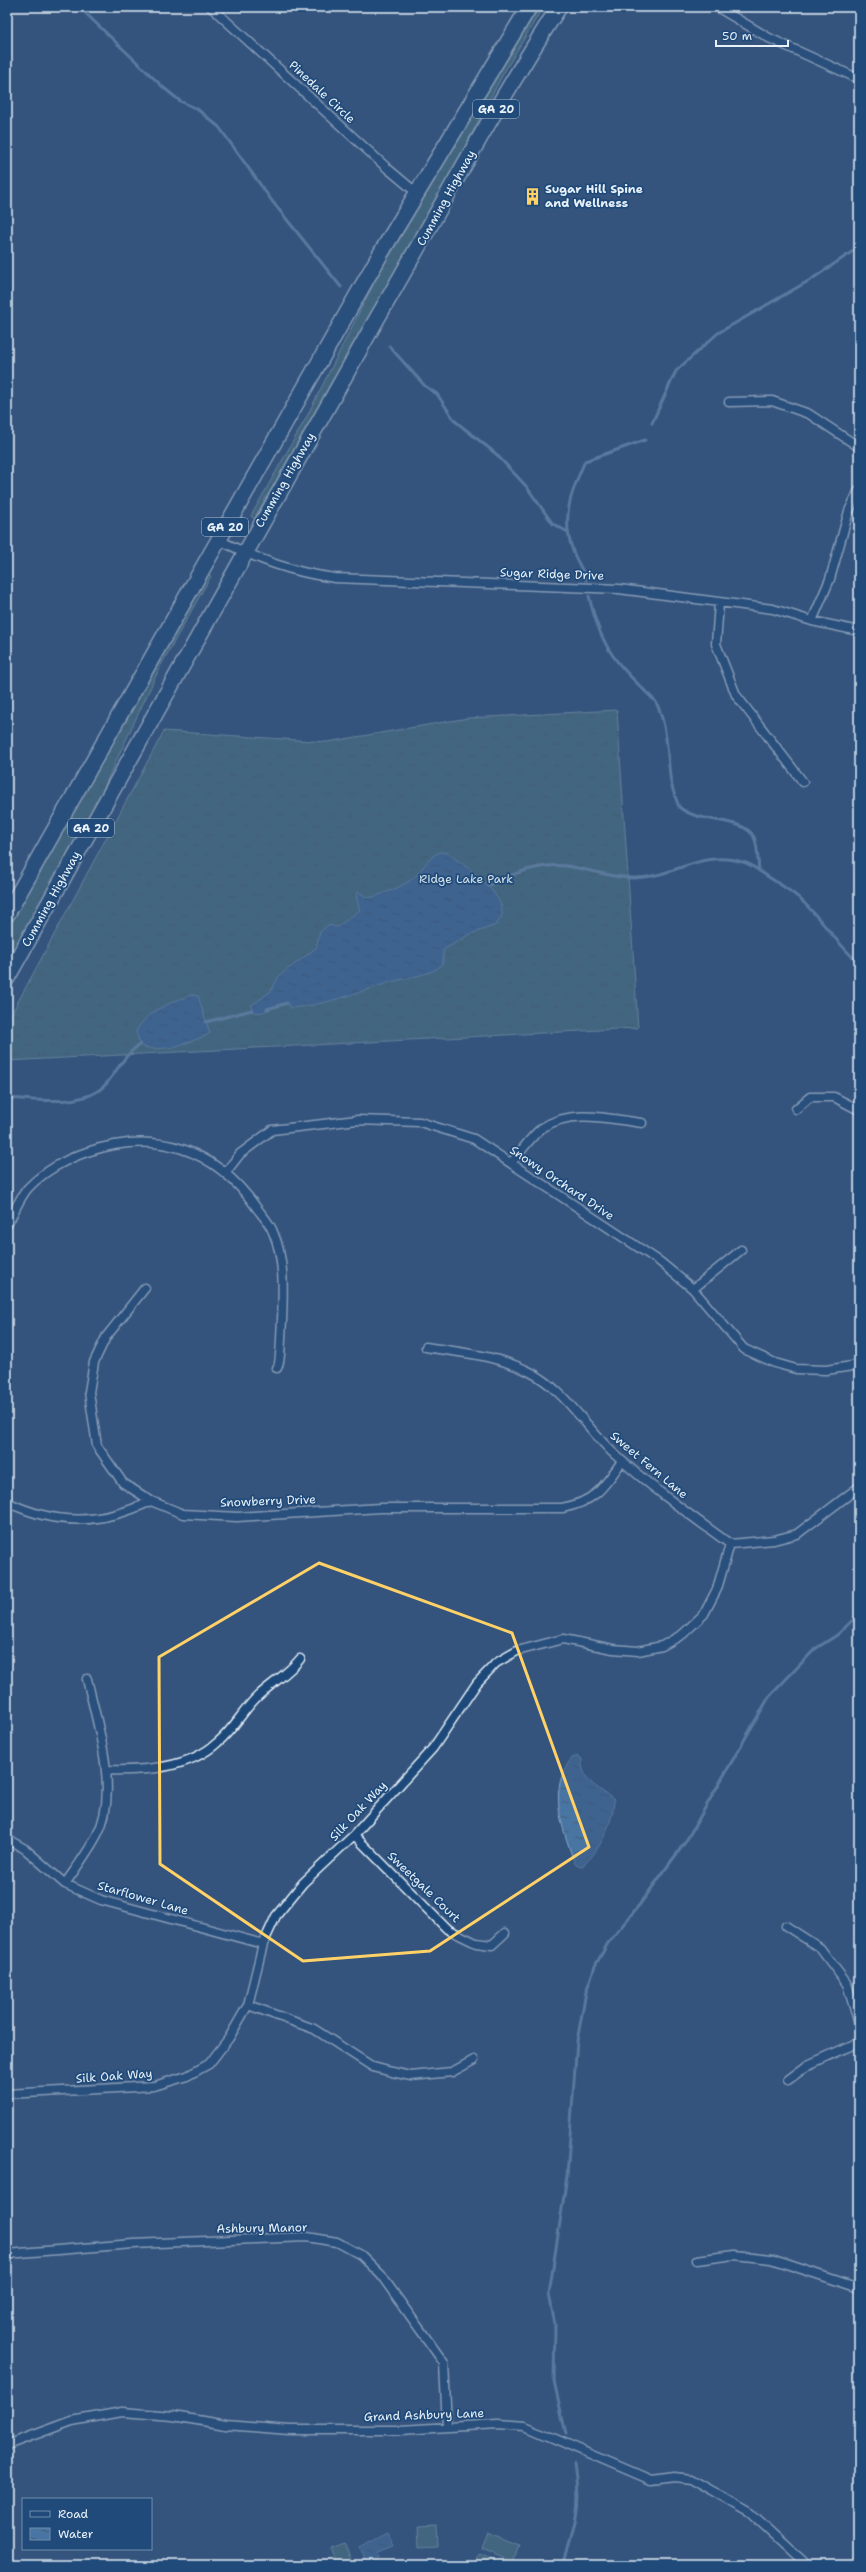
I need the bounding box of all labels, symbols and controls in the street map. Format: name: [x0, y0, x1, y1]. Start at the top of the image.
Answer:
scale bar: [716, 22, 788, 48]
text: 50 m: [722, 28, 752, 44]
street label: Pinedale Circle: [285, 57, 359, 127]
road number: GA 20: [473, 100, 519, 118]
street label: Cumming Highway: [413, 147, 479, 249]
place label: Sugar Hill Spine and Wellness: [545, 181, 643, 211]
building icon: Sugar Hill Spine and Wellness: [522, 186, 542, 206]
street label: Cumming Highway: [251, 429, 319, 530]
road number: GA 20: [202, 518, 248, 536]
street label: Sugar Ridge Drive: [500, 564, 605, 584]
road number: GA 20: [68, 819, 114, 837]
street label: Cumming Highway: [18, 848, 84, 950]
park label: Ridge Lake Park: [419, 871, 513, 887]
street label: Snowy Orchard Drive: [507, 1142, 618, 1224]
street label: Sweet Fern Lane: [607, 1428, 691, 1502]
street label: Snowberry Drive: [220, 1491, 316, 1511]
street label: Silk Oak Way: [326, 1777, 390, 1845]
street label: Sweetgale Court: [384, 1848, 464, 1926]
street label: Starflower Lane: [96, 1877, 190, 1919]
street label: Silk Oak Way: [75, 2065, 153, 2087]
street label: Ashbury Manor: [216, 2219, 308, 2237]
street label: Grand Ashbury Lane: [363, 2405, 485, 2425]
legend: [22, 2498, 152, 2550]
text: Road: [58, 2506, 89, 2522]
text: Water: [58, 2526, 94, 2542]

